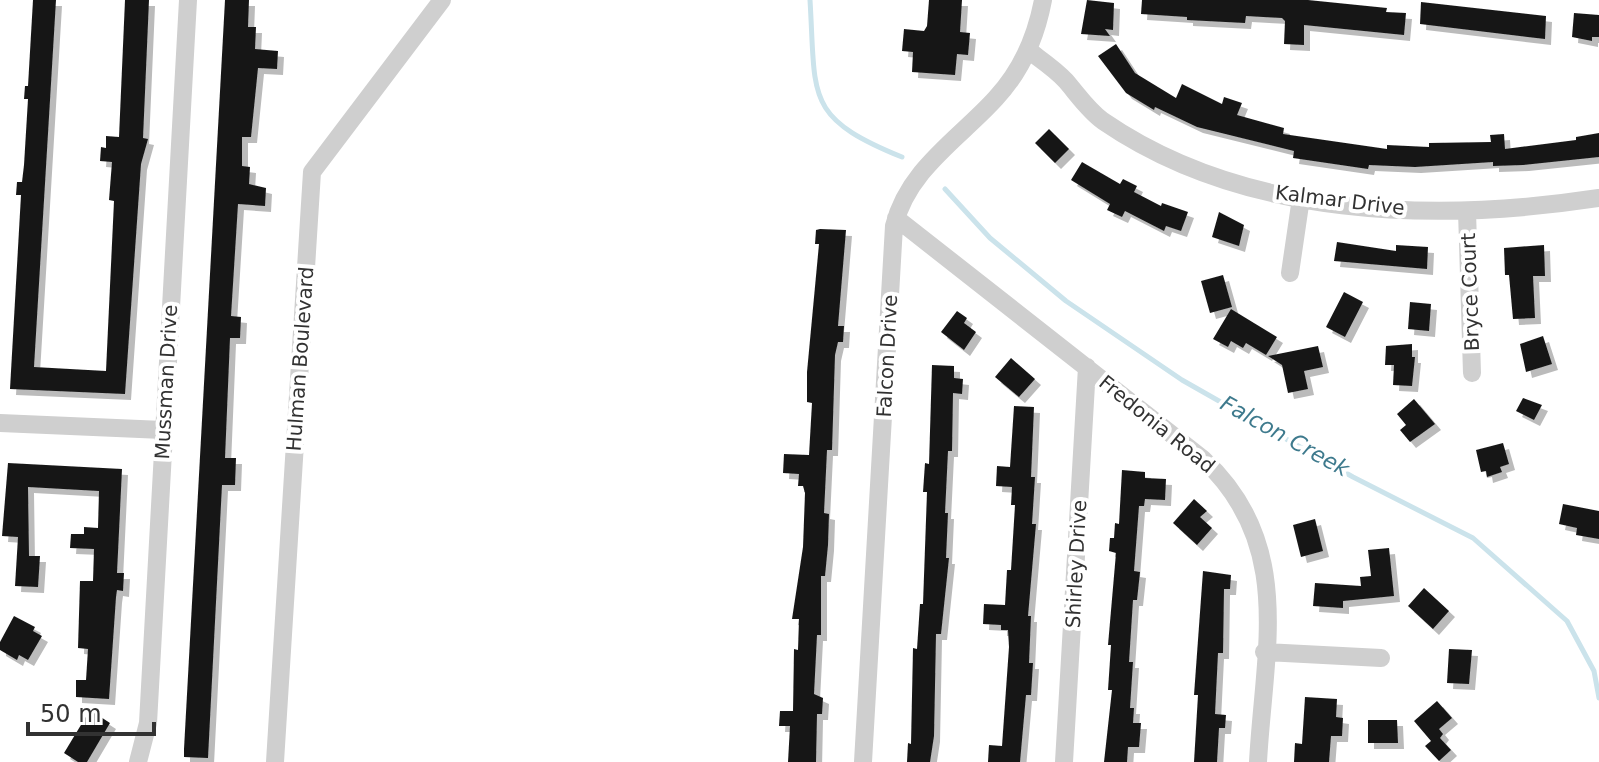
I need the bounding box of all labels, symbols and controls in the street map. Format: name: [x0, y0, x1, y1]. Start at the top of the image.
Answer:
street label: Kalmar Drive: [1274, 180, 1406, 220]
street label: Bryce Court: [1456, 232, 1484, 352]
street label: Hulman Boulevard: [282, 266, 318, 452]
street label: Falcon Drive: [872, 294, 902, 418]
street label: Mussman Drive: [150, 304, 182, 460]
street label: Fredonia Road: [1094, 370, 1220, 478]
water label: Falcon Creek: [1216, 390, 1355, 482]
street label: Shirley Drive: [1061, 499, 1091, 629]
scale bar: [28, 686, 154, 736]
text: 50 m: [40, 700, 102, 728]

